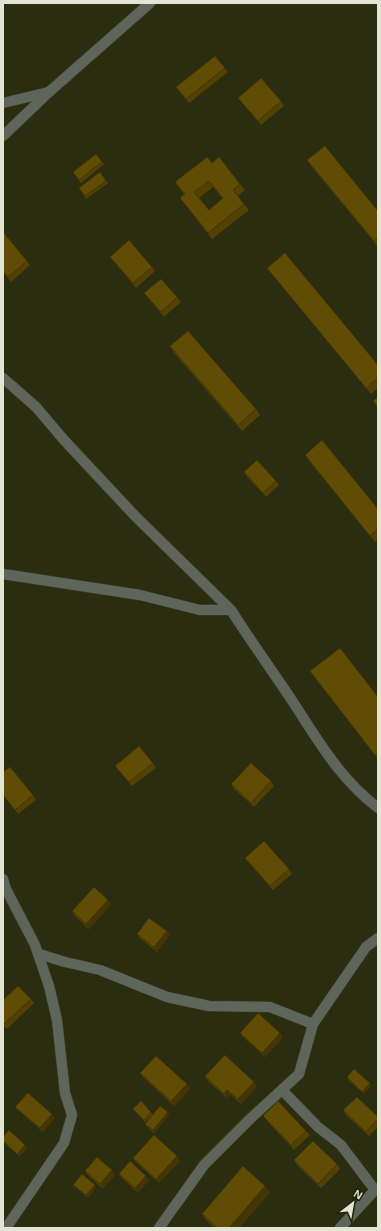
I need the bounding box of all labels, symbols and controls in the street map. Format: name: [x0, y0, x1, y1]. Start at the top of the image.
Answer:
north arrow: [333, 1183, 373, 1223]
text: N: [352, 1187, 365, 1202]

